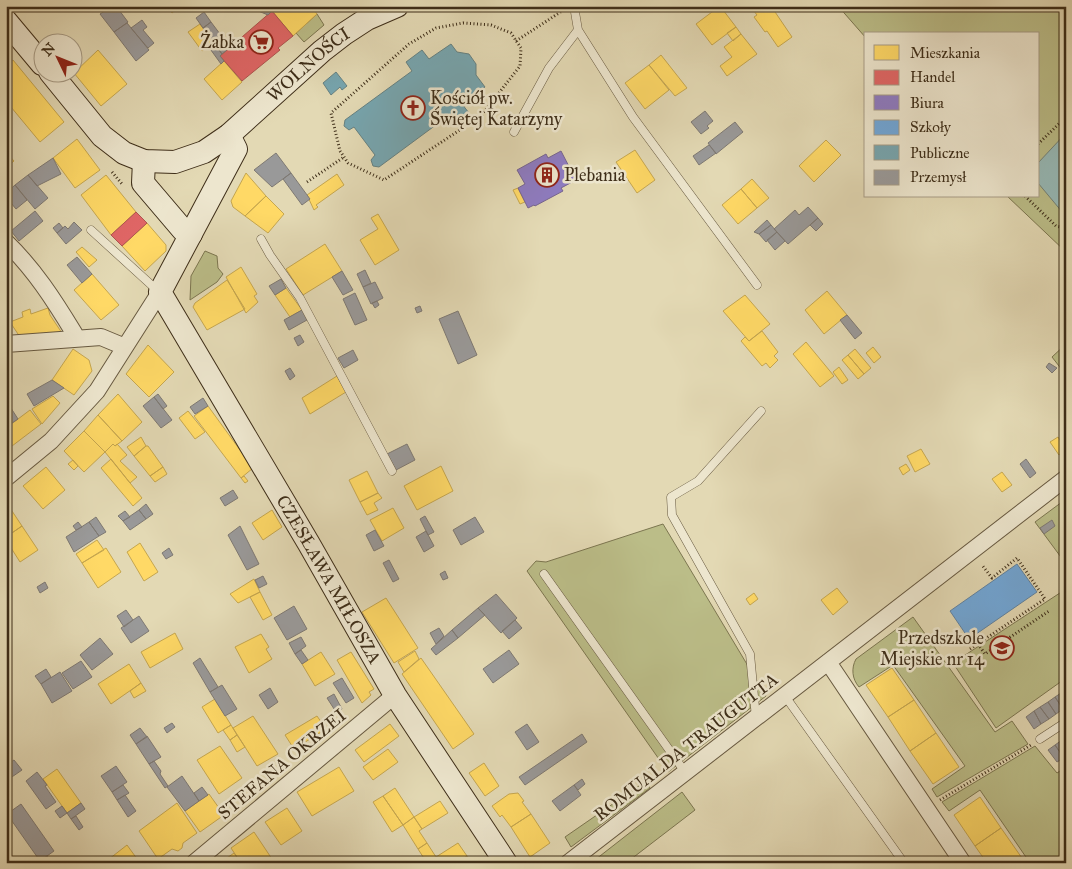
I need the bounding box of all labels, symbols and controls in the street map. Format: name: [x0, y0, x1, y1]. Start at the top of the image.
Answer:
street label: WOLNOŚCI: [262, 22, 354, 106]
supermarket icon: Żabka: [248, 29, 274, 55]
place label: Żabka: [201, 30, 244, 53]
north arrow: [32, 32, 82, 82]
legend: [864, 32, 1040, 198]
text: N: [39, 39, 59, 60]
text: Mieszkania: [910, 44, 981, 62]
text: Handel: [910, 68, 956, 86]
place label: Kościół pw. Świętej Katarzyny: [430, 87, 563, 130]
text: Biura: [910, 94, 945, 112]
church icon: Kościół pw. Świętej Katarzyny: [400, 95, 426, 121]
text: Szkoły: [910, 118, 952, 136]
text: Publiczne: [910, 144, 970, 162]
building icon: Plebania: [534, 162, 560, 188]
place label: Plebania: [564, 164, 626, 186]
text: Przemysł: [910, 168, 967, 186]
street label: CZESŁAWA MIŁOSZA: [272, 491, 386, 668]
place label: Przedszkole Miejskie nr 14: [880, 627, 985, 670]
school or university icon: Przedszkole Miejskie nr 14: [989, 635, 1015, 661]
street label: ROMUALDA TRAUGUTTA: [589, 668, 783, 826]
street label: STEFANA OKRZEI: [213, 704, 351, 824]

